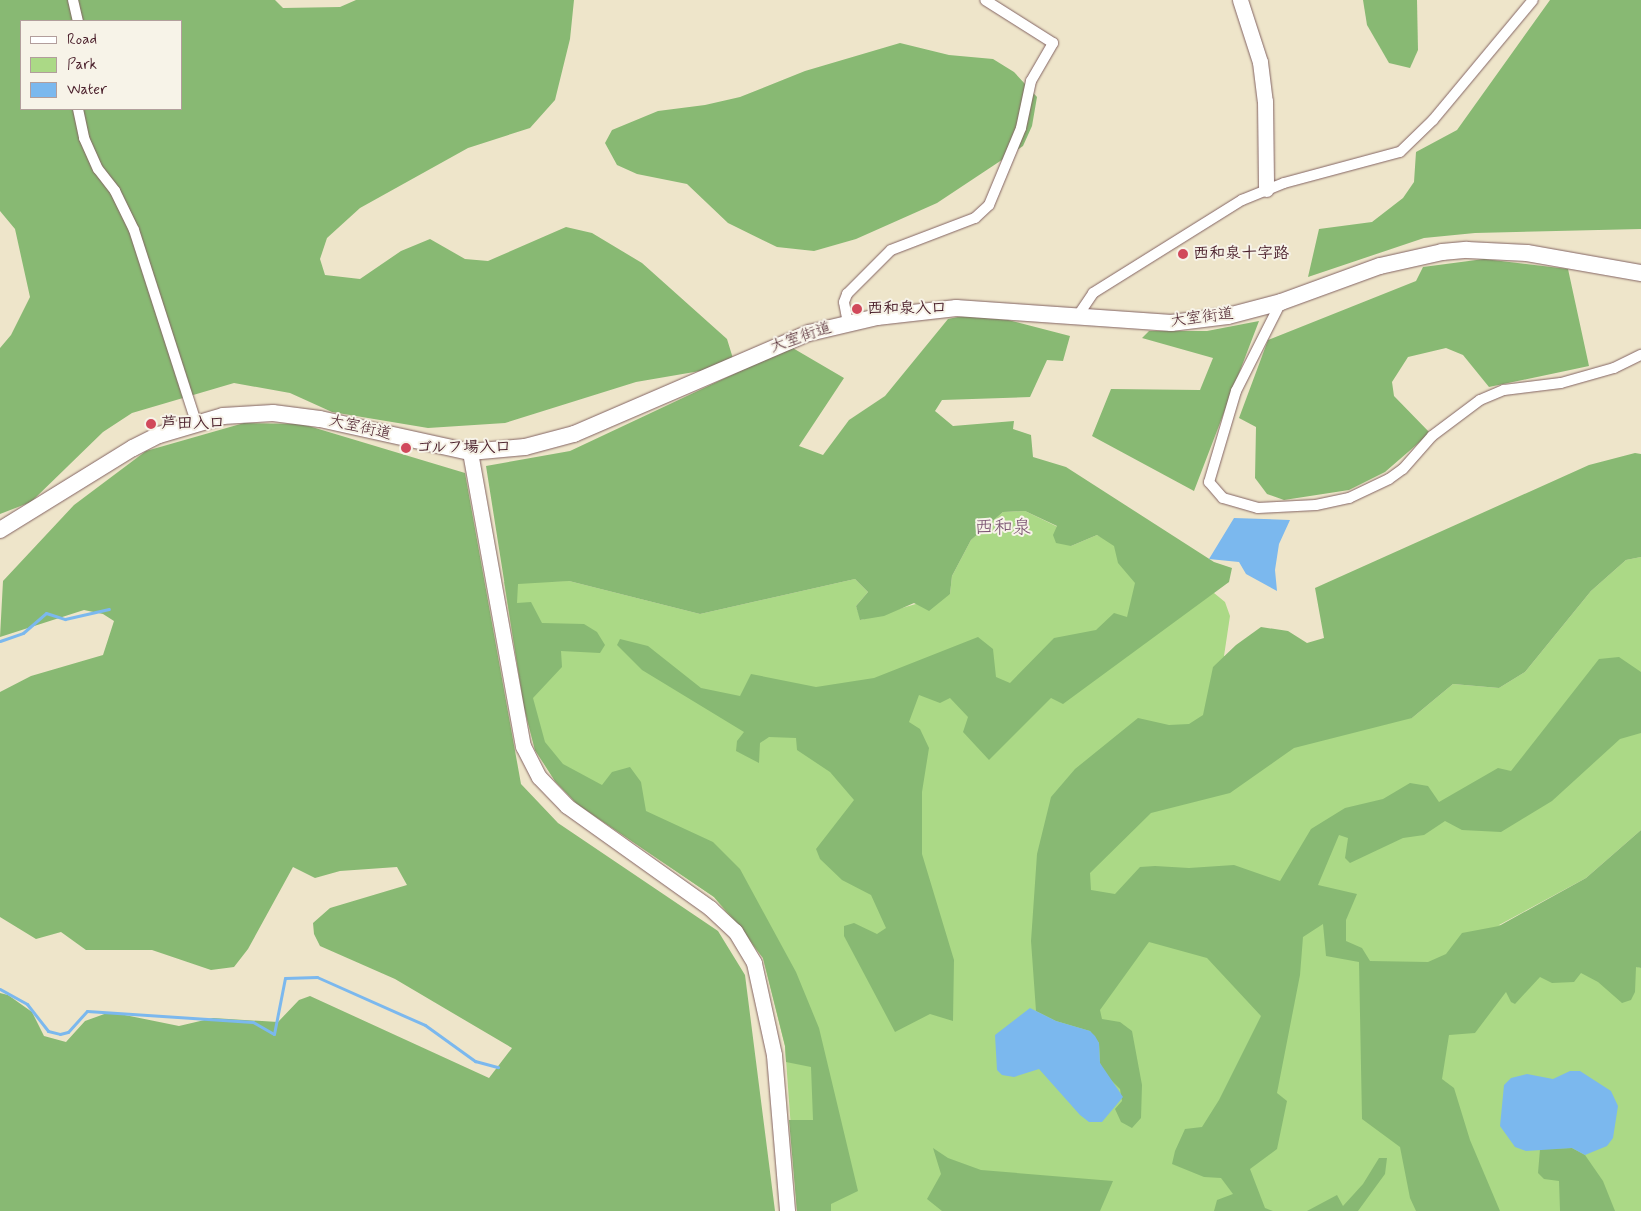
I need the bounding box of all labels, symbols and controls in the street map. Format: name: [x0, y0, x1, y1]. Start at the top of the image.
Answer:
legend: [20, 20, 182, 110]
text: Road: [67, 30, 97, 50]
text: Park: [67, 55, 97, 75]
text: Water: [67, 80, 107, 100]
place label: 西和泉十字路: [1193, 244, 1289, 264]
marker: 西和泉十字路: [1177, 248, 1189, 260]
place label: 西和泉入口: [867, 299, 947, 319]
marker: 西和泉入口: [851, 303, 863, 315]
street label: 大室街道: [1169, 305, 1235, 331]
street label: 大室街道: [768, 319, 834, 357]
street label: 大室街道: [327, 411, 393, 445]
place label: 芦田入口: [161, 414, 225, 434]
marker: 芦田入口: [145, 418, 157, 430]
place label: ゴルフ場入口: [416, 438, 512, 458]
marker: ゴルフ場入口: [400, 442, 412, 454]
district label: 西和泉: [975, 517, 1031, 539]

